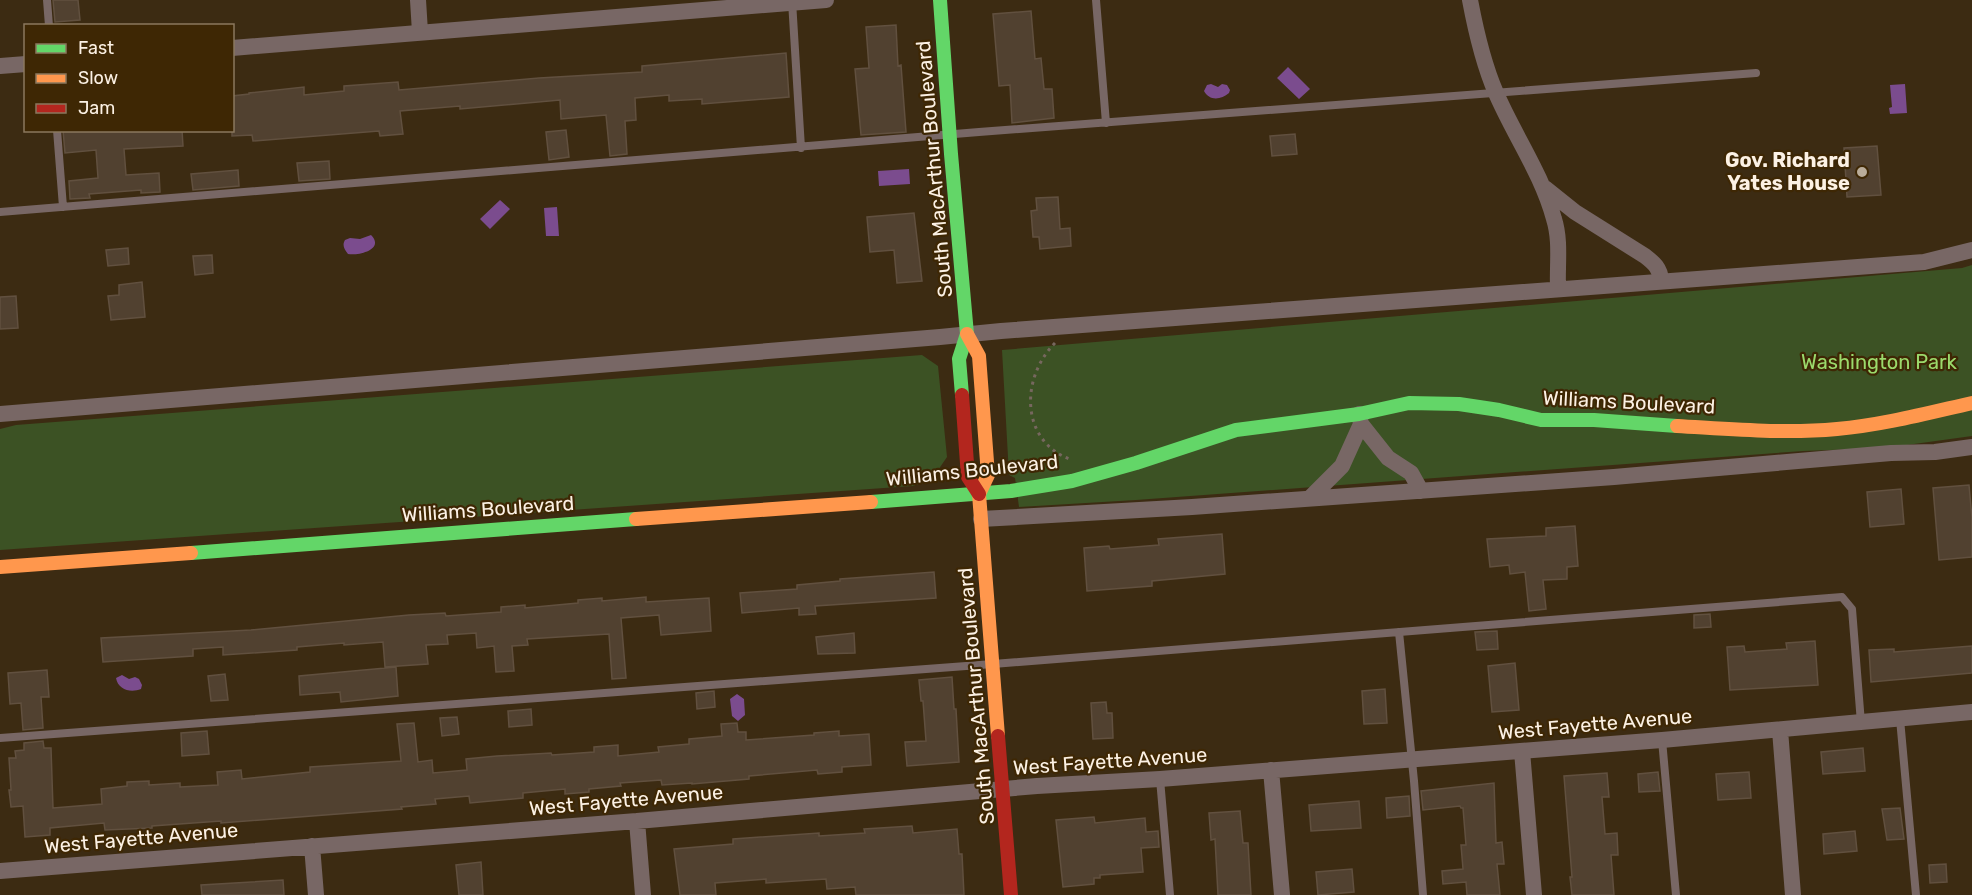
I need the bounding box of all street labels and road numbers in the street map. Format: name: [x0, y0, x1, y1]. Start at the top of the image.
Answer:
street label: South MacArthur Boulevard: [911, 40, 957, 298]
street label: Williams Boulevard: [1542, 385, 1716, 419]
street label: Williams Boulevard: [885, 449, 1059, 491]
street label: Williams Boulevard: [401, 491, 575, 527]
street label: South MacArthur Boulevard: [953, 567, 999, 825]
street label: West Fayette Avenue: [1497, 704, 1693, 744]
street label: West Fayette Avenue: [1012, 742, 1208, 780]
street label: West Fayette Avenue: [528, 780, 724, 820]
street label: West Fayette Avenue: [43, 818, 239, 858]

